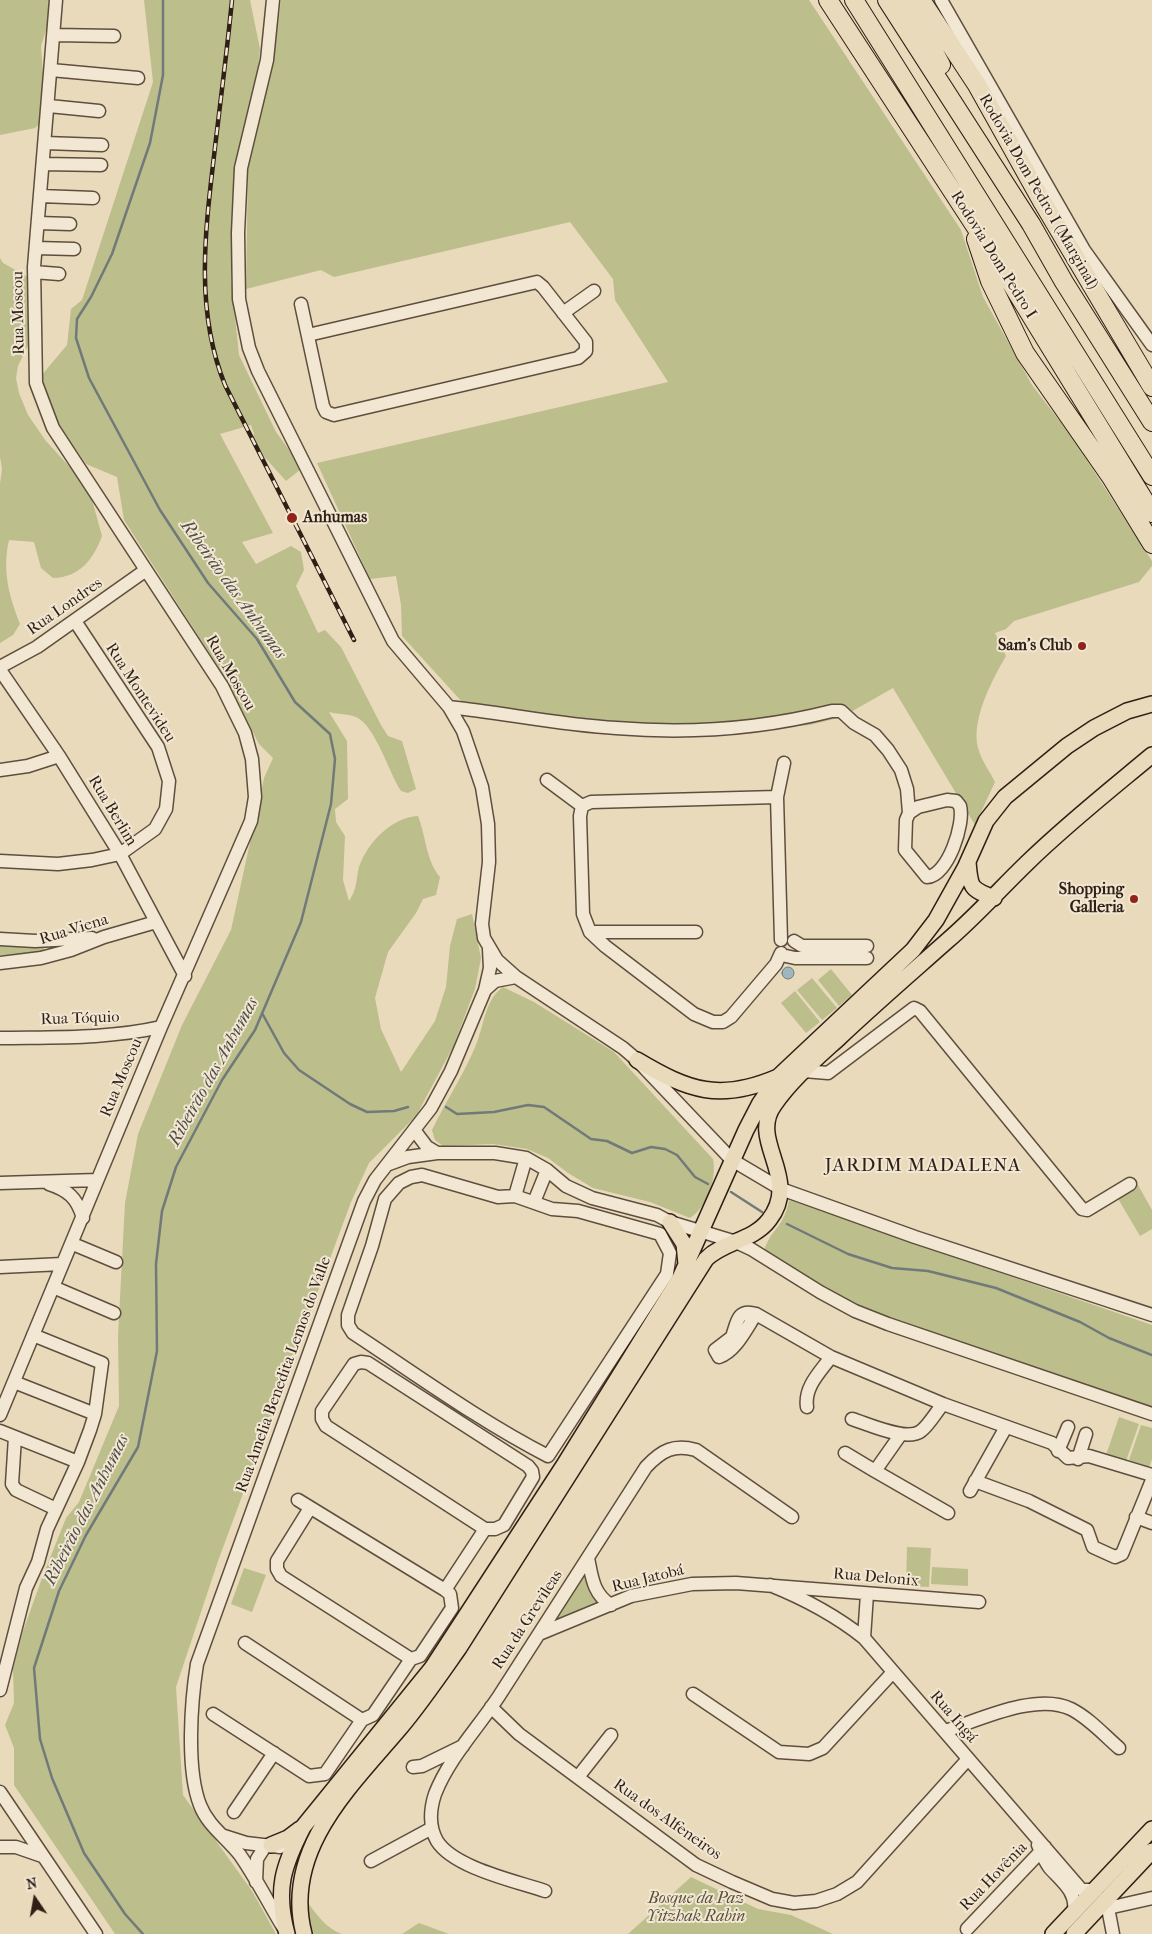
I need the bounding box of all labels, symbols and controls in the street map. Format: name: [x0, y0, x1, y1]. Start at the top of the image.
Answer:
street label: Rodovia Dom Pedro I (Marginal): [974, 91, 1102, 293]
street label: Rodovia Dom Pedro I: [946, 188, 1040, 322]
street label: Rua Moscou: [9, 271, 29, 355]
place label: Anhumas: [303, 508, 367, 528]
marker: Anhumas: [285, 511, 299, 525]
water label: Ribeirão das Anhumas: [175, 516, 291, 664]
street label: Rua Londres: [24, 574, 106, 640]
street label: Rua Moscou: [201, 632, 259, 714]
place label: Sam's Club: [998, 636, 1072, 656]
street label: Rua Montevideu: [101, 640, 179, 746]
marker: Sam's Club: [1076, 640, 1088, 652]
street label: Rua Berlim: [84, 772, 140, 850]
place label: Shopping Galleria: [1059, 880, 1124, 918]
marker: Shopping Galleria: [1128, 893, 1140, 905]
street label: Rua Viena: [37, 910, 111, 950]
water label: Ribeirão das Anhumas: [164, 994, 264, 1150]
street label: Rua Tóquio: [40, 1008, 120, 1030]
street label: Rua Moscou: [97, 1036, 147, 1120]
district label: JARDIM MADALENA: [823, 1155, 1023, 1177]
street label: Rua Amelia Benedita Lemos do Valle: [232, 1254, 336, 1496]
water label: Ribeirão das Anhumas: [40, 1431, 134, 1589]
street label: Rua Jatobá: [610, 1561, 686, 1597]
street label: Rua Delonix: [832, 1565, 920, 1591]
street label: Rua da Grevileas: [489, 1567, 567, 1673]
street label: Rua Ingá: [925, 1687, 981, 1747]
street label: Rua dos Alfeneiros: [609, 1776, 725, 1864]
street label: Rua Hovênia: [956, 1838, 1032, 1916]
north arrow: [10, 1874, 60, 1924]
text: N: [25, 1874, 39, 1893]
park label: Bosque da Paz Yitzhak Rabin: [647, 1889, 745, 1927]

